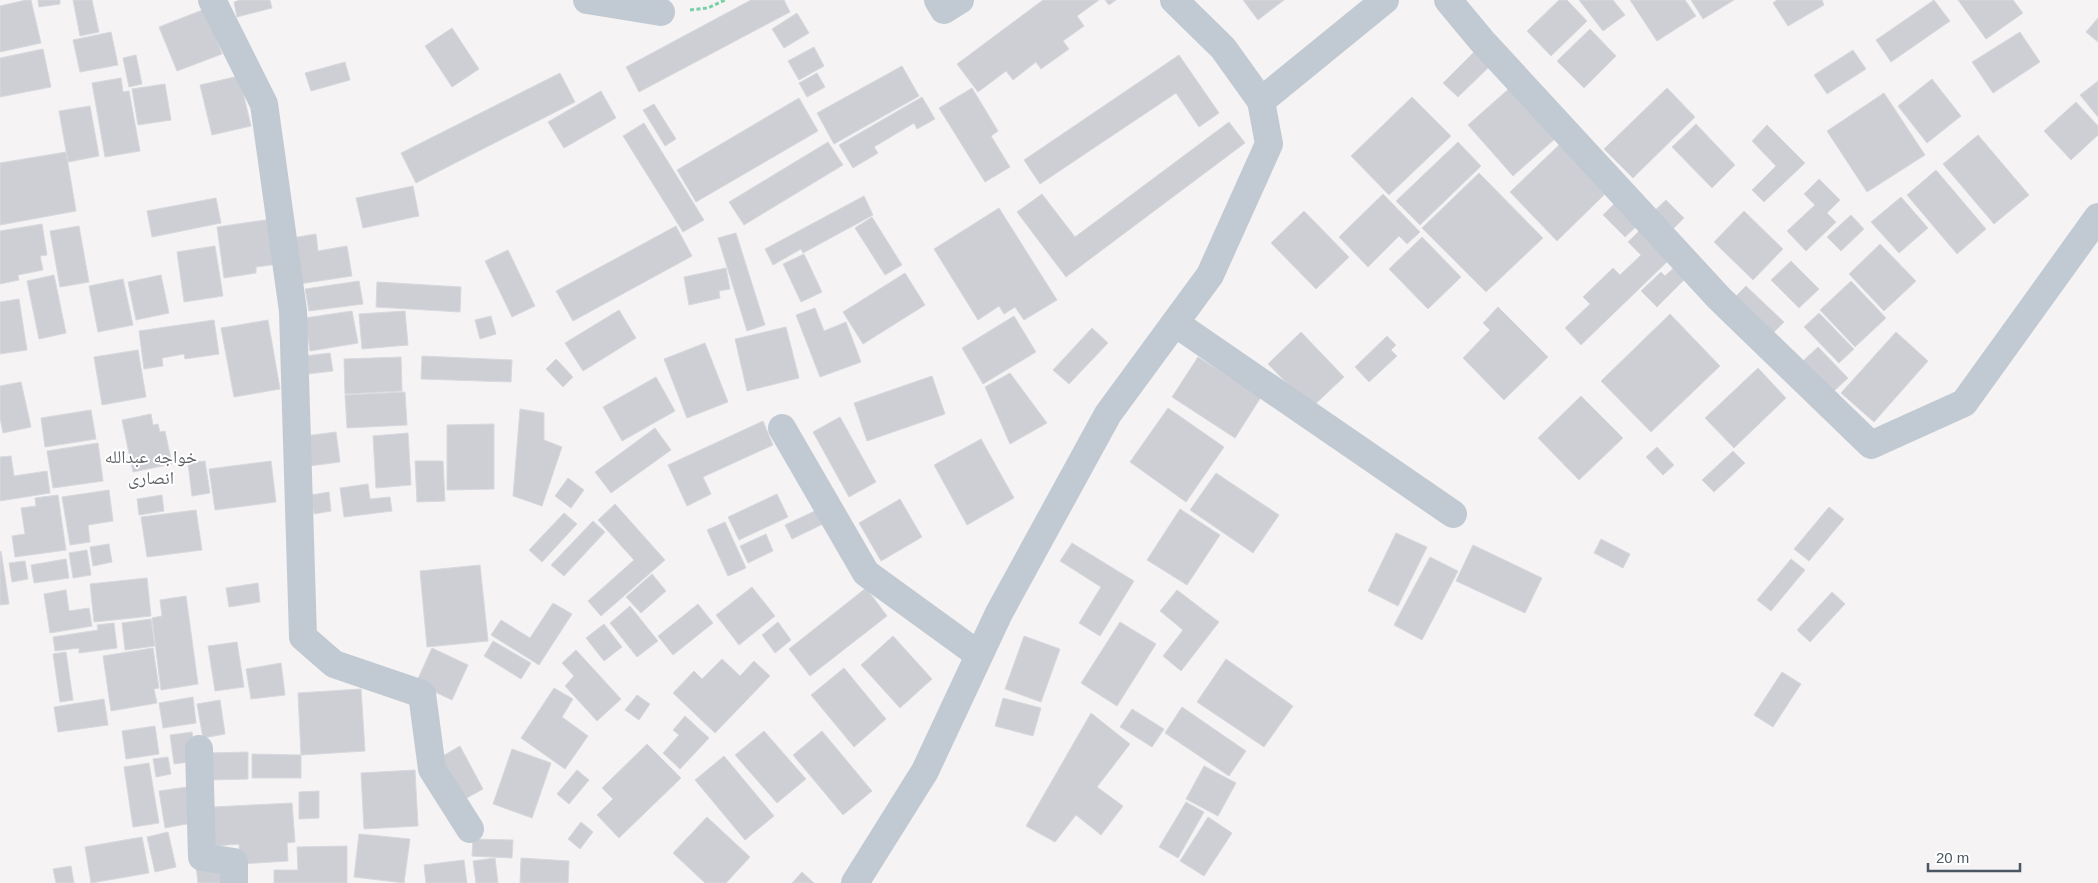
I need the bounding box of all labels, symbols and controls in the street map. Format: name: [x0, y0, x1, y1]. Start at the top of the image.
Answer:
district label: خواجه عبدالله انصاری: [105, 447, 197, 489]
scale bar: [1928, 840, 2020, 872]
text: 20 m: [1936, 849, 1969, 866]

